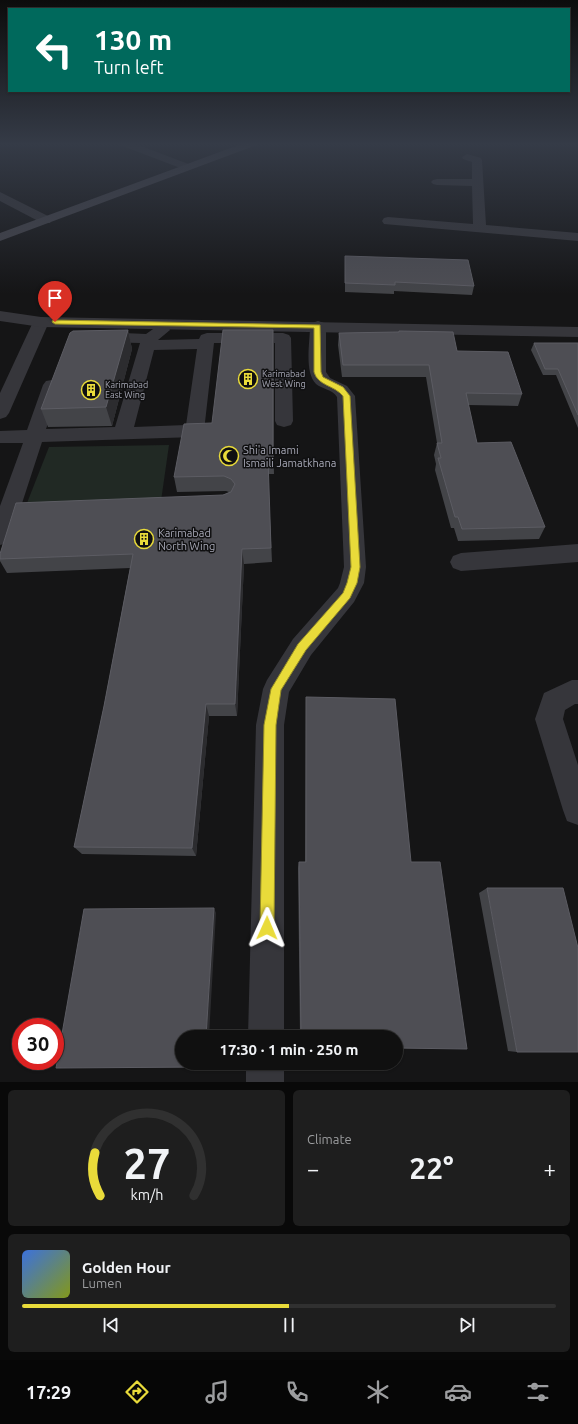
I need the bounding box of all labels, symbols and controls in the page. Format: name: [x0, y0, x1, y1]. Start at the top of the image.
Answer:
icon: left: [28, 24, 80, 76]
text: 130 m: [94, 24, 172, 55]
text: Turn left: [94, 57, 164, 77]
pin: [38, 281, 72, 322]
icon: arrive: [44, 287, 66, 309]
building icon: Karimabad West Wing: [237, 368, 259, 390]
place label: Karimabad West Wing: [262, 369, 306, 389]
building icon: Karimabad East Wing: [80, 379, 102, 401]
place label: Karimabad East Wing: [105, 380, 148, 400]
place label: Shi'a Imami Ismaili Jamatkhana: [243, 444, 336, 469]
mosque icon: Shi'a Imami Ismaili Jamatkhana: [218, 445, 240, 467]
place label: Karimabad North Wing: [158, 527, 215, 552]
building icon: Karimabad North Wing: [133, 528, 155, 550]
position arrow: [246, 907, 288, 949]
speed limit sign: 30: [12, 1018, 64, 1070]
text: 17:30 · 1 min · 250 m: [220, 1041, 358, 1058]
text: Climate: [307, 1132, 352, 1146]
text: 27: [123, 1140, 170, 1187]
text: 22°: [409, 1151, 454, 1185]
text: −: [307, 1156, 319, 1181]
text: +: [544, 1156, 556, 1181]
text: km/h: [130, 1187, 163, 1203]
text: Golden Hour: [82, 1259, 171, 1276]
text: Lumen: [82, 1276, 122, 1290]
icon: previous: [100, 1314, 122, 1336]
icon: pause: [278, 1314, 300, 1336]
icon: next: [456, 1314, 478, 1336]
icon: directions: [123, 1378, 151, 1406]
icon: music: [203, 1378, 231, 1406]
icon: phone: [283, 1378, 311, 1406]
icon: climate: [364, 1378, 392, 1406]
icon: car: [444, 1378, 472, 1406]
icon: filters: [524, 1378, 552, 1406]
text: 17:29: [26, 1382, 71, 1402]

